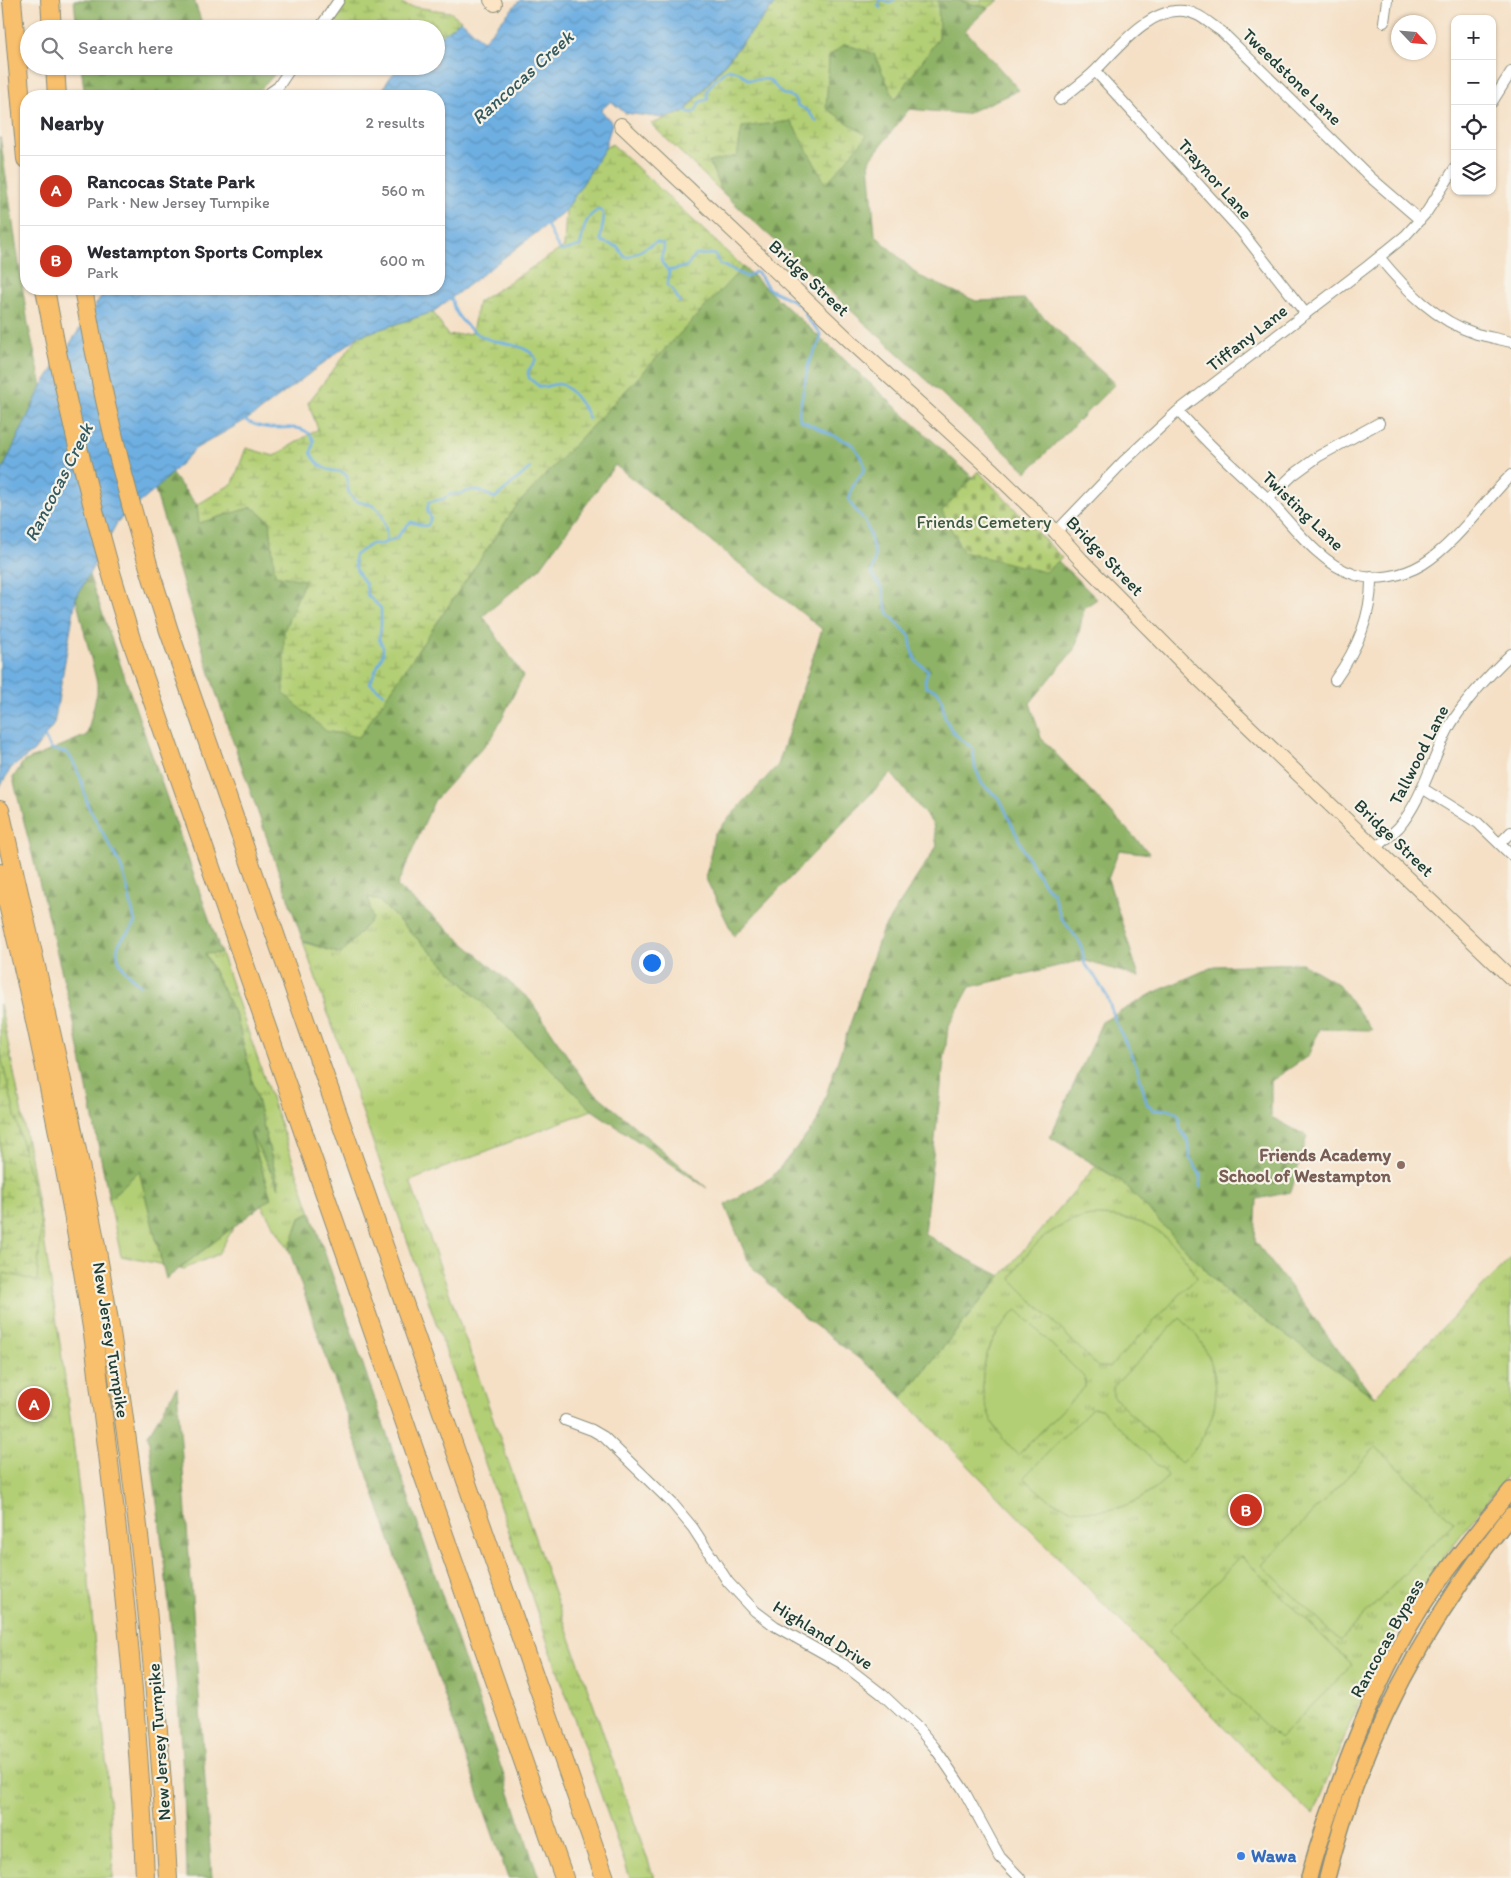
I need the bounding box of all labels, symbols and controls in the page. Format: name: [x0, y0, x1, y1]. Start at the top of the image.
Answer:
north arrow: [1391, 15, 1436, 60]
map controls: [1451, 15, 1496, 195]
button: +: [1451, 15, 1496, 60]
search box: [20, 20, 445, 75]
street label: Tweedstone Lane: [1237, 24, 1347, 130]
water label: Rancocas Creek: [467, 25, 579, 129]
icon: search: [38, 34, 66, 62]
text: Search here: [78, 36, 173, 59]
button: −: [1451, 60, 1496, 105]
button: locate: [1451, 105, 1496, 150]
text: Nearby: [40, 110, 104, 135]
text: 2 results: [365, 113, 425, 132]
street label: Traynor Lane: [1173, 134, 1257, 224]
button: layers: [1451, 150, 1496, 195]
text: Rancocas State Park: [87, 170, 255, 193]
text: A: [51, 181, 61, 200]
text: 560 m: [381, 181, 425, 200]
text: Park · New Jersey Turnpike: [87, 193, 270, 212]
street label: Bridge Street: [764, 235, 854, 321]
text: Westampton Sports Complex: [87, 240, 323, 263]
text: B: [51, 251, 61, 270]
text: 600 m: [380, 251, 425, 270]
text: Park: [87, 263, 118, 282]
street label: Tiffany Lane: [1202, 300, 1292, 376]
water label: Rancocas Creek: [19, 418, 99, 545]
street label: Twisting Lane: [1258, 467, 1348, 555]
park label: Friends Cemetery: [916, 511, 1052, 533]
street label: Bridge Street: [1061, 511, 1149, 601]
street label: Tallwood Lane: [1384, 701, 1454, 809]
street label: Bridge Street: [1349, 794, 1439, 882]
your location: [639, 950, 665, 976]
place label: Friends Academy School of Westampton: [1219, 1144, 1392, 1187]
marker: Friends Academy School of Westampton: [1395, 1159, 1407, 1171]
street label: New Jersey Turnpike: [88, 1260, 134, 1420]
pin: A: [18, 1385, 50, 1423]
pin: B: [1230, 1491, 1262, 1529]
street label: Rancocas Bypass: [1345, 1575, 1429, 1701]
street label: Highland Drive: [769, 1596, 877, 1674]
street label: New Jersey Turnpike: [143, 1663, 175, 1821]
place label: Wawa: [1251, 1845, 1296, 1867]
marker: Wawa: [1235, 1850, 1247, 1862]

